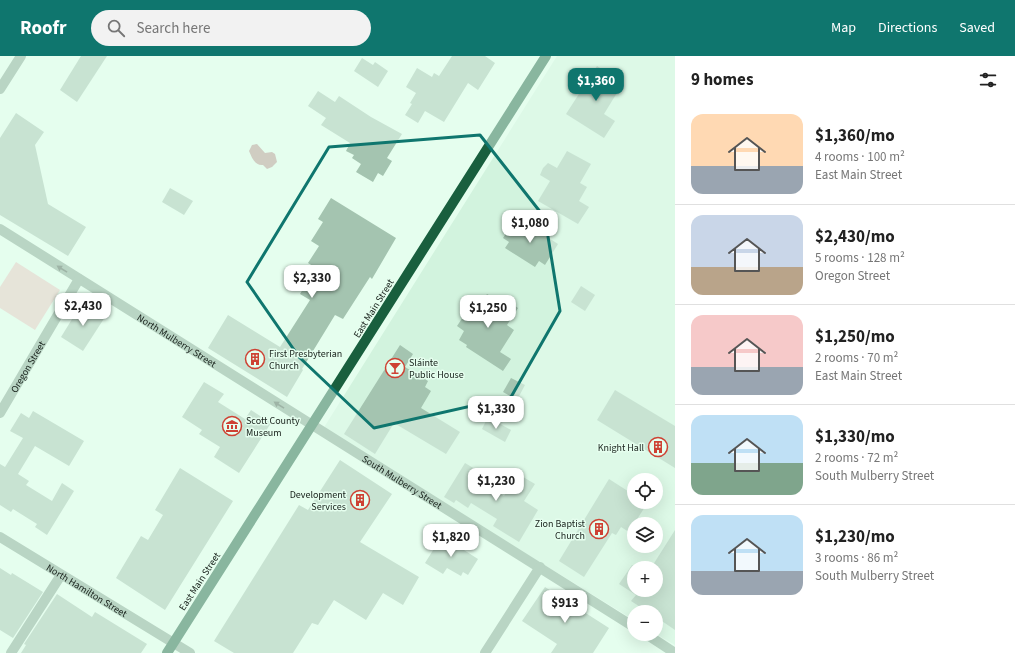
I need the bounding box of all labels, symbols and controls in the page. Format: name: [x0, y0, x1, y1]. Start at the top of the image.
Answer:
search box: [91, 10, 371, 46]
text: Roofr: [20, 15, 67, 42]
icon: search: [105, 17, 127, 39]
text: Search here: [137, 18, 210, 39]
text: Map: [831, 18, 856, 38]
text: Directions: [878, 18, 937, 38]
text: Saved: [959, 18, 995, 38]
pin: $1,360: [563, 68, 629, 102]
text: 9 homes: [691, 68, 753, 92]
icon: filters: [977, 69, 999, 91]
text: $1,360: [577, 72, 615, 90]
text: $1,360/mo: [815, 124, 895, 148]
icon: home: [723, 130, 771, 178]
text: 4 rooms · 100 m²: [815, 148, 905, 166]
text: East Main Street: [815, 166, 902, 184]
pin: $1,080: [497, 210, 563, 244]
text: $1,080: [511, 214, 549, 232]
text: $2,430/mo: [815, 225, 895, 249]
icon: home: [723, 231, 771, 279]
text: 5 rooms · 128 m²: [815, 249, 905, 267]
one-way arrow: [57, 265, 68, 273]
pin: $2,330: [279, 265, 345, 299]
text: Oregon Street: [815, 267, 890, 285]
text: $2,330: [293, 269, 331, 287]
street label: East Main Street: [350, 276, 398, 341]
pin: $2,430: [50, 293, 116, 327]
pin: $1,250: [455, 295, 521, 329]
text: $2,430: [64, 297, 102, 315]
text: $1,250: [469, 299, 507, 317]
street label: North Mulberry Street: [134, 311, 219, 371]
text: $1,250/mo: [815, 325, 895, 349]
icon: home: [723, 331, 771, 379]
street label: Oregon Street: [8, 338, 49, 395]
place label: First Presbyterian Church: [269, 347, 342, 373]
building icon: First Presbyterian Church: [244, 348, 266, 370]
text: 2 rooms · 70 m²: [815, 349, 898, 367]
place label: Sláinte Public House: [409, 356, 464, 382]
bar icon: Sláinte Public House: [384, 357, 406, 379]
text: East Main Street: [815, 367, 902, 385]
pin: $1,330: [463, 396, 529, 430]
text: $1,330: [477, 400, 515, 418]
one-way arrow: [274, 401, 284, 409]
place label: Scott County Museum: [246, 414, 300, 440]
museum icon: Scott County Museum: [221, 415, 243, 437]
text: $1,330/mo: [815, 425, 895, 449]
icon: home: [723, 431, 771, 479]
building icon: Knight Hall: [647, 436, 669, 458]
place label: Knight Hall: [598, 441, 644, 455]
text: 2 rooms · 72 m²: [815, 449, 898, 467]
street label: South Mulberry Street: [359, 452, 445, 513]
text: South Mulberry Street: [815, 467, 934, 485]
pin: $1,230: [463, 468, 529, 502]
text: $1,230: [477, 472, 515, 490]
map controls: [627, 473, 663, 641]
button: locate: [627, 473, 663, 509]
place label: Development Services: [290, 488, 347, 514]
building icon: Development Services: [349, 489, 371, 511]
place label: Zion Baptist Church: [535, 517, 586, 543]
button: layers: [627, 517, 663, 553]
building icon: Zion Baptist Church: [588, 518, 610, 540]
pin: $1,820: [418, 524, 484, 558]
text: $1,230/mo: [815, 525, 895, 549]
text: $1,820: [432, 528, 470, 546]
icon: home: [723, 531, 771, 579]
street label: East Main Street: [176, 549, 224, 613]
text: 3 rooms · 86 m²: [815, 549, 898, 567]
street label: North Hamilton Street: [43, 561, 130, 621]
button: +: [627, 561, 663, 597]
text: South Mulberry Street: [815, 567, 934, 585]
pin: $913: [541, 590, 589, 624]
text: $913: [551, 594, 579, 612]
button: −: [627, 605, 663, 641]

